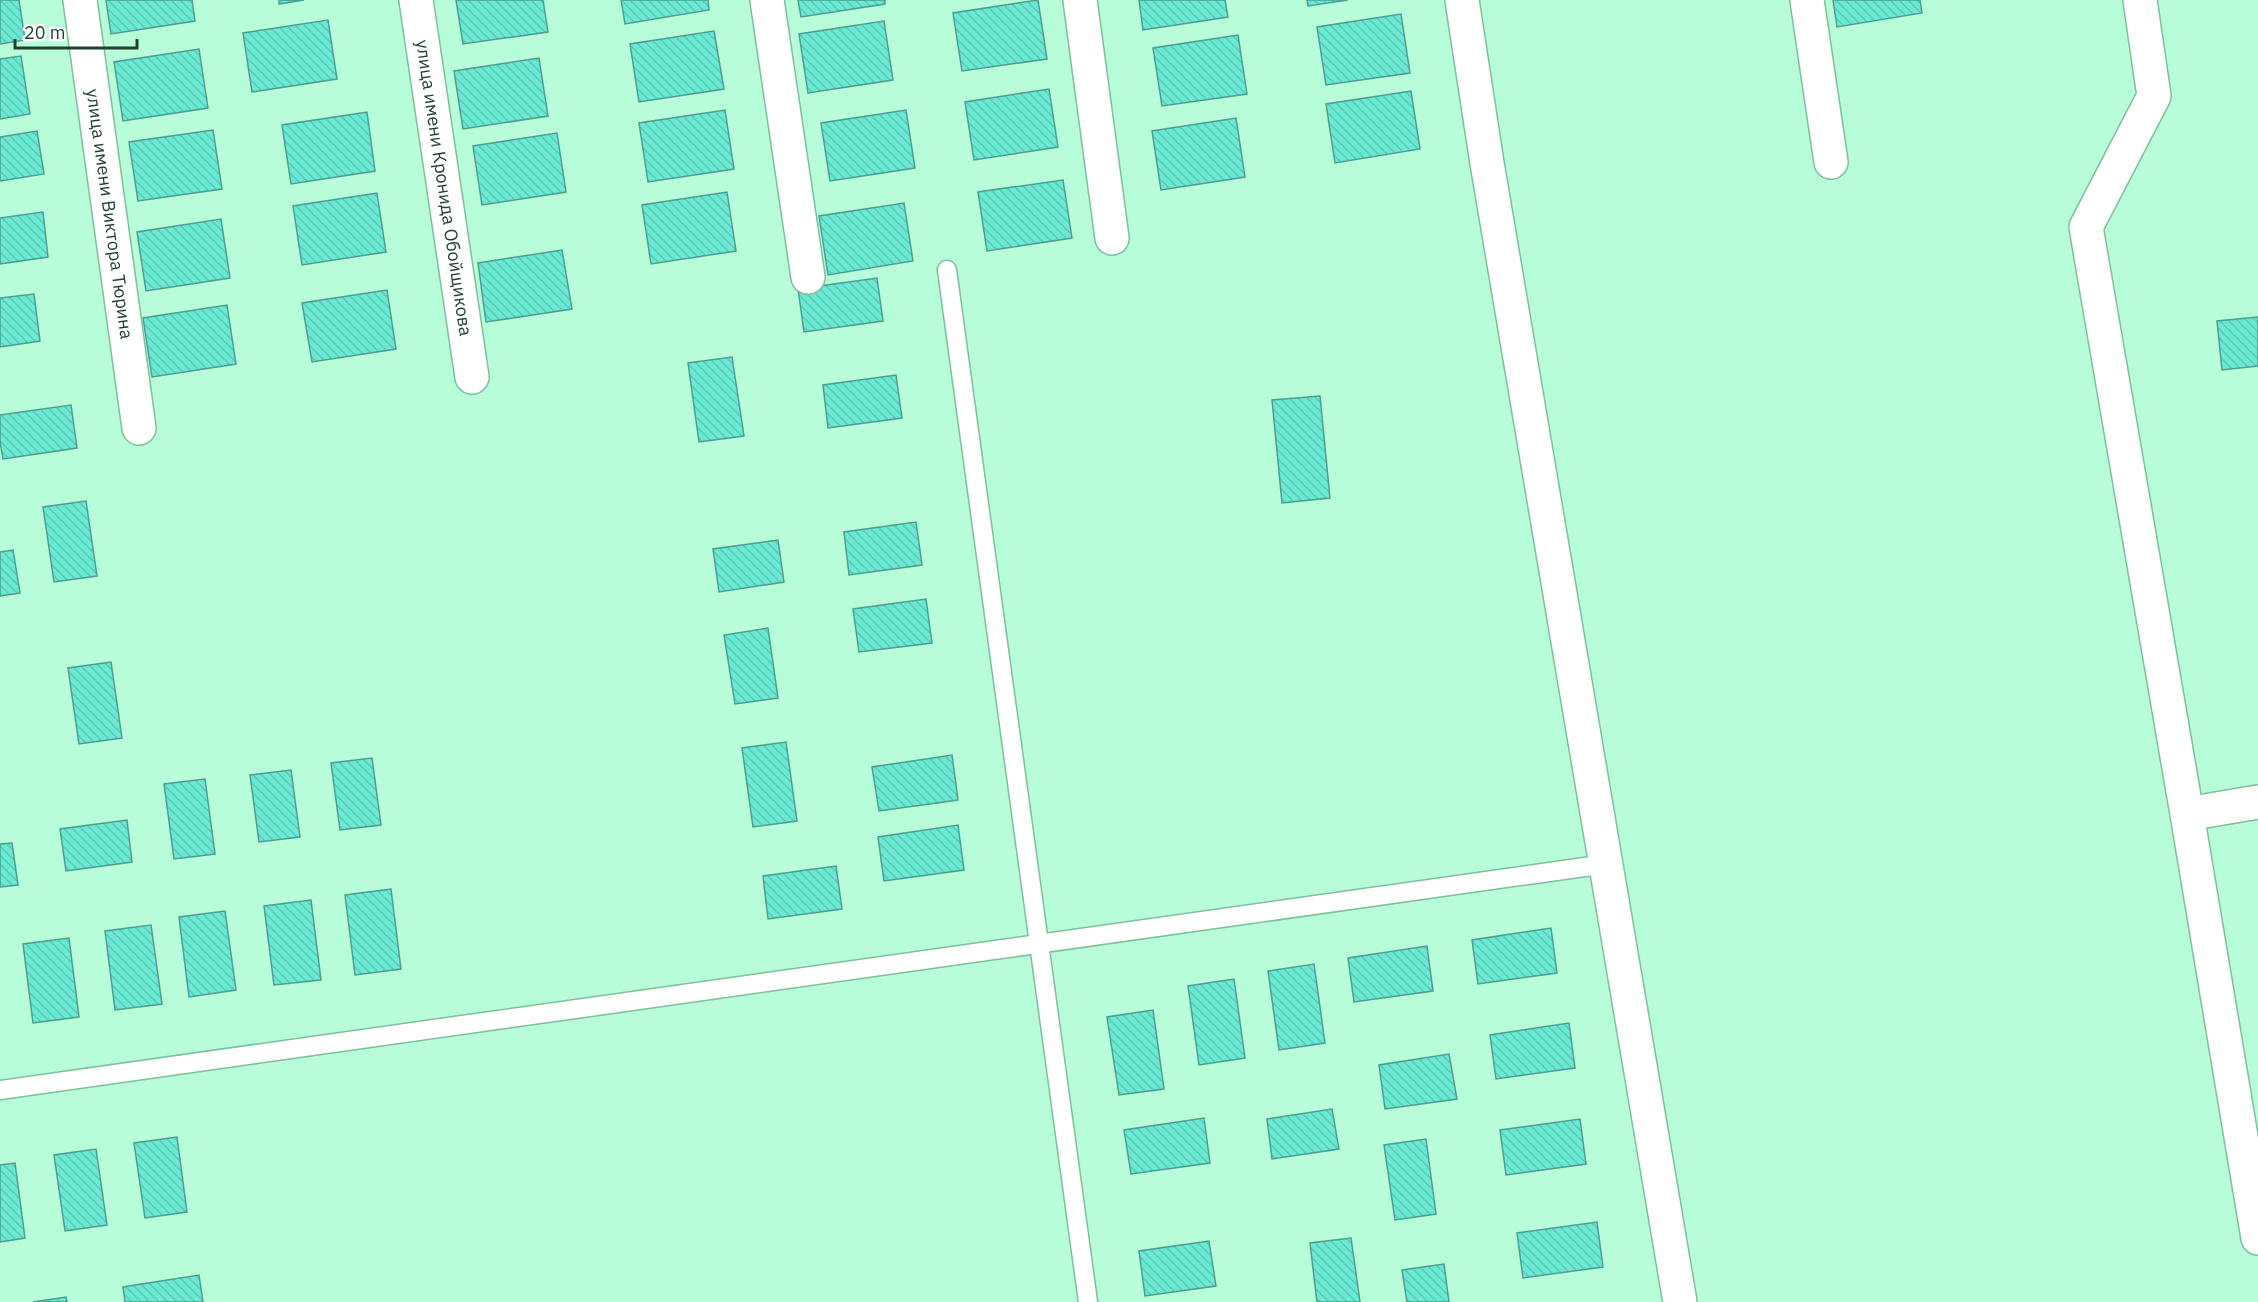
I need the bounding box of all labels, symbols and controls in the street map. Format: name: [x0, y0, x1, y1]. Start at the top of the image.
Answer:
scale bar: [15, 12, 136, 50]
text: 20 m: [24, 21, 66, 44]
street label: улица имени Кронида Обойщикова: [411, 38, 478, 338]
street label: улица имени Виктора Тюрина: [81, 87, 139, 341]

